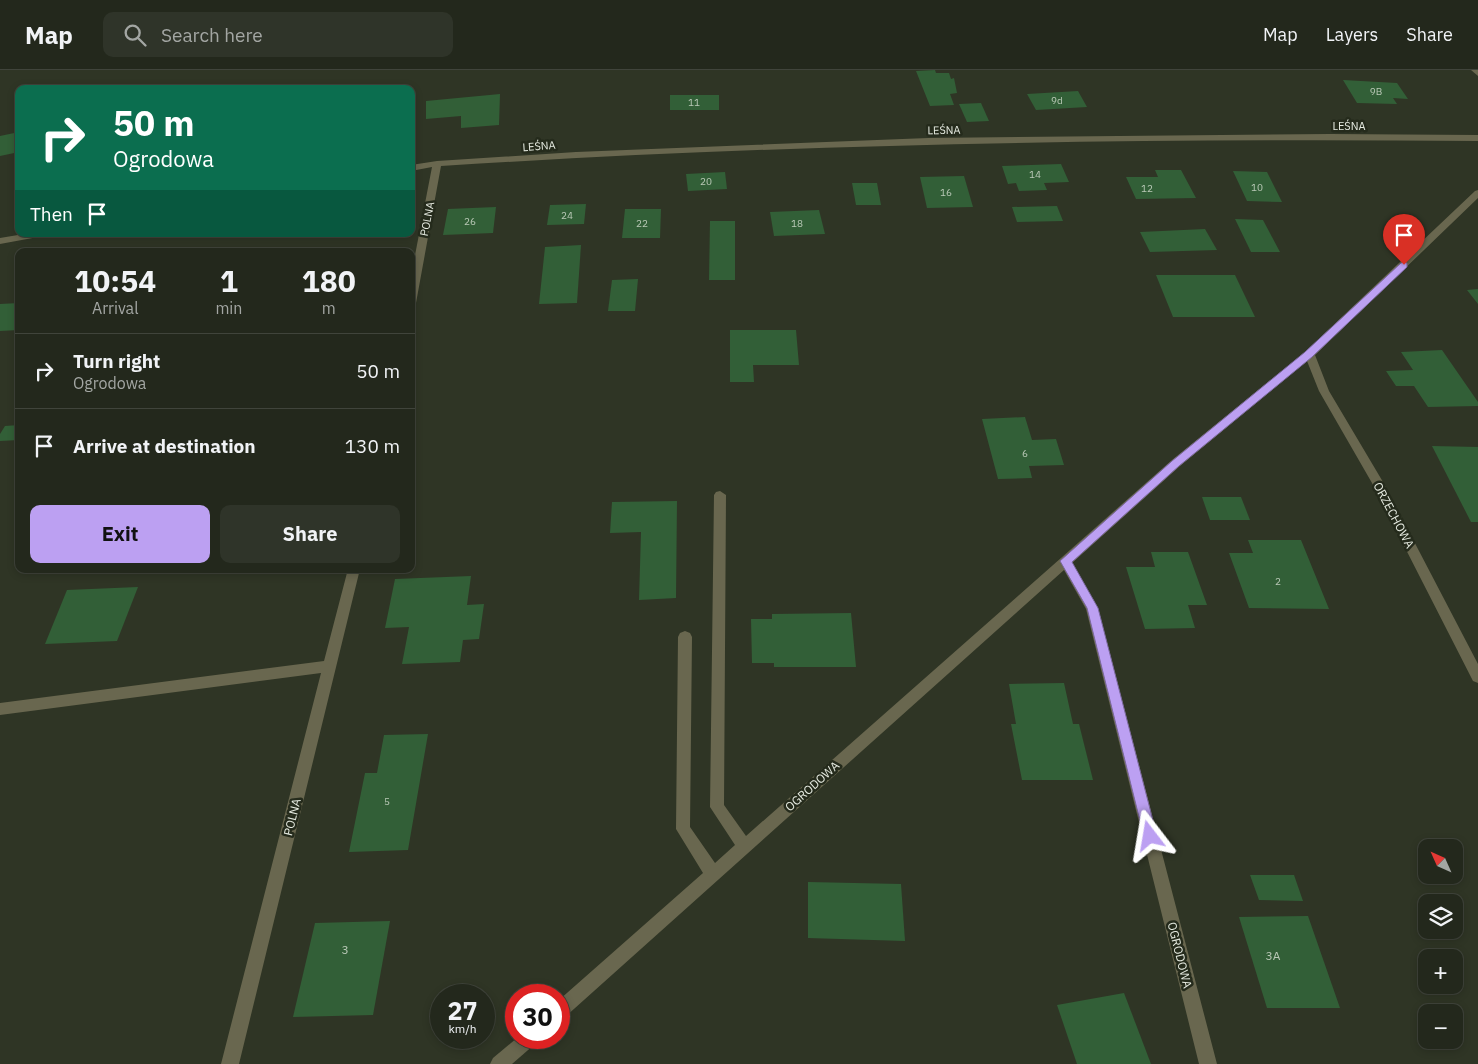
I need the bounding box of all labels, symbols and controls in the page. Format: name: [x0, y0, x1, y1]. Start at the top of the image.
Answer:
search box: [103, 12, 453, 57]
text: Map: [25, 19, 73, 51]
icon: search: [121, 21, 149, 49]
text: Search here: [161, 23, 263, 47]
text: Map: [1263, 23, 1298, 46]
text: Layers: [1326, 23, 1378, 46]
text: Share: [1406, 23, 1453, 46]
house number: 9B: [1370, 85, 1382, 98]
house number: 9d: [1051, 94, 1063, 107]
house number: 11: [688, 96, 700, 109]
text: 50 m: [113, 100, 195, 146]
icon: right: [30, 105, 95, 170]
street label: LEŚNA: [1332, 119, 1366, 133]
street label: LEŚNA: [927, 123, 961, 137]
street label: LEŚNA: [522, 138, 556, 154]
text: Ogrodowa: [113, 144, 214, 173]
house number: 14: [1029, 168, 1041, 181]
house number: 20: [700, 175, 712, 188]
house number: 10: [1251, 181, 1263, 194]
house number: 12: [1141, 182, 1153, 195]
house number: 16: [940, 186, 952, 199]
icon: arrive: [83, 200, 111, 228]
street label: POLNA: [417, 201, 437, 237]
text: Then: [30, 202, 73, 226]
house number: 24: [561, 209, 573, 222]
pin: [1383, 214, 1425, 265]
house number: 26: [464, 215, 476, 228]
house number: 22: [636, 217, 648, 230]
house number: 18: [791, 217, 803, 230]
icon: arrive: [1390, 221, 1418, 249]
text: 10:54: [74, 261, 156, 300]
text: 1: [220, 261, 238, 300]
text: 180: [302, 261, 356, 300]
text: Arrival: [92, 298, 139, 318]
text: min: [215, 298, 242, 318]
text: m: [322, 298, 336, 318]
text: Turn right: [73, 349, 160, 373]
icon: right: [30, 357, 58, 385]
text: 50 m: [356, 359, 400, 383]
text: Ogrodowa: [73, 373, 146, 393]
icon: arrive: [30, 432, 58, 460]
text: Arrive at destination: [73, 434, 256, 458]
text: 130 m: [345, 434, 400, 458]
house number: 6: [1022, 447, 1028, 460]
street label: ORZECHOWA: [1370, 479, 1418, 551]
button: Exit: [30, 505, 210, 563]
button: Share: [220, 505, 400, 563]
house number: 2: [1275, 575, 1281, 588]
street label: OGRODOWA: [782, 758, 842, 814]
house number: 5: [384, 795, 390, 808]
street label: POLNA: [280, 796, 304, 837]
position arrow: [1123, 809, 1175, 861]
north arrow: [1418, 839, 1462, 884]
map controls: [1418, 839, 1463, 1049]
button: layers: [1418, 894, 1463, 939]
street label: OGRODOWA: [1165, 920, 1196, 990]
house number: 3: [341, 942, 349, 957]
house number: 3A: [1266, 948, 1281, 963]
button: +: [1418, 949, 1463, 994]
speed limit sign: 30: [505, 984, 570, 1049]
text: 27: [447, 994, 478, 1027]
button: −: [1418, 1004, 1463, 1049]
text: km/h: [448, 1021, 477, 1036]

